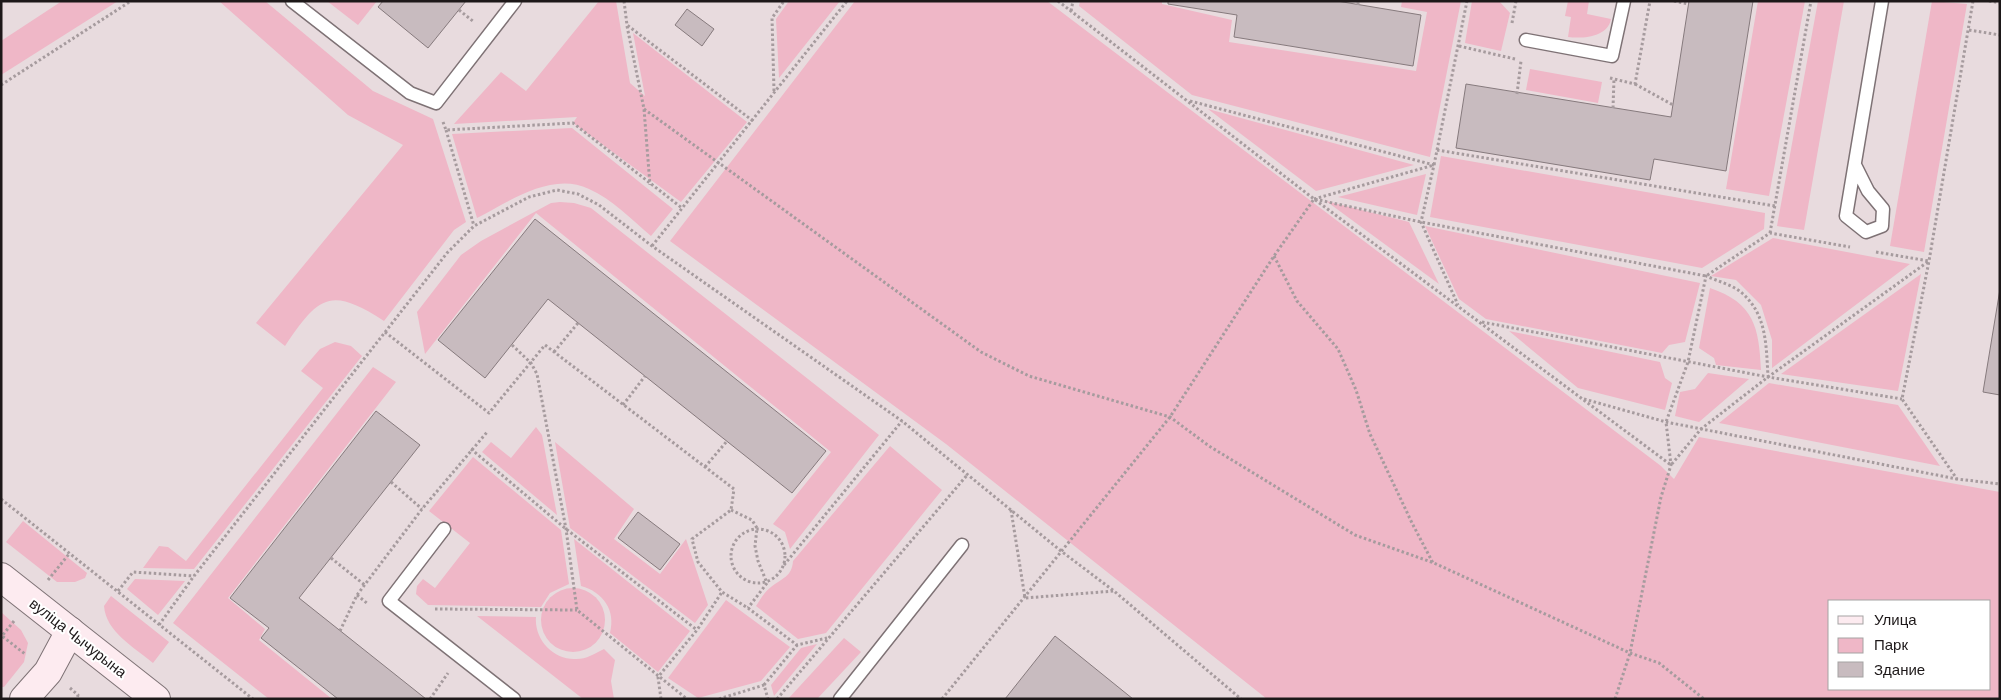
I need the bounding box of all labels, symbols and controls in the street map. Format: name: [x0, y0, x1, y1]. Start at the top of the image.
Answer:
street label: вуліца Чычурына: [26, 594, 131, 681]
legend: [1828, 600, 1991, 690]
text: Улица: [1874, 610, 1917, 628]
text: Парк: [1874, 635, 1908, 653]
text: Здание: [1874, 660, 1925, 678]

